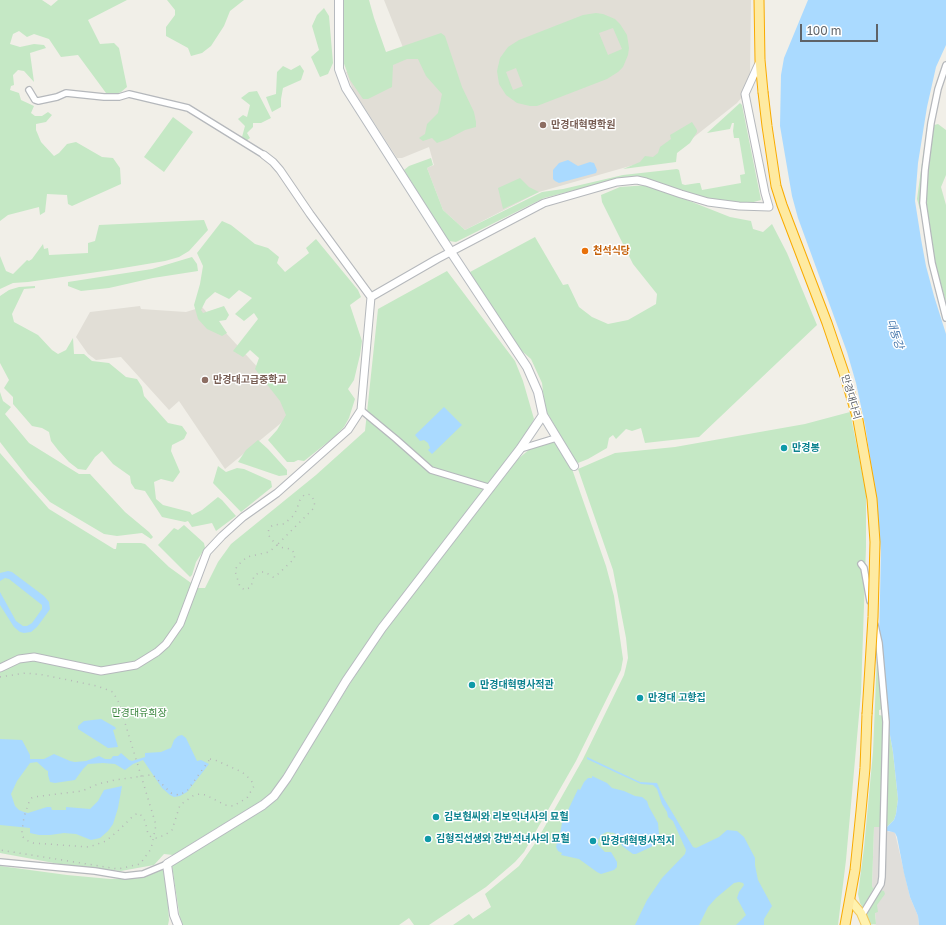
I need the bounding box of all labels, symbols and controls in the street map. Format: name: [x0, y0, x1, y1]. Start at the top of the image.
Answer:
scale bar: [802, 16, 880, 42]
text: 100 m: [807, 23, 841, 38]
place label: 만경대혁명학원: [551, 119, 615, 131]
marker: 만경대혁명학원: [538, 120, 548, 130]
place label: 천석식당: [593, 245, 630, 257]
marker: 천석식당: [580, 246, 590, 256]
water label: 대동강: [884, 317, 906, 351]
street label: 만경대다리: [839, 373, 863, 421]
place label: 만경대고급중학교: [213, 374, 287, 386]
marker: 만경대고급중학교: [200, 375, 210, 385]
place label: 만경봉: [792, 442, 820, 454]
marker: 만경봉: [779, 443, 789, 453]
place label: 만경대혁명사적관: [480, 679, 554, 691]
marker: 만경대혁명사적관: [467, 680, 477, 690]
place label: 만경대 고향집: [648, 692, 706, 704]
marker: 만경대 고향집: [635, 693, 645, 703]
park label: 만경대유희장: [111, 707, 167, 719]
place label: 김보현씨와 리보익녀사의 묘혈: [444, 811, 569, 823]
marker: 김보현씨와 리보익녀사의 묘혈: [431, 812, 441, 822]
place label: 김형직선생와 강반석녀사의 묘혈: [436, 833, 570, 845]
marker: 김형직선생와 강반석녀사의 묘혈: [423, 834, 433, 844]
place label: 만경대혁명사적지: [601, 835, 675, 847]
marker: 만경대혁명사적지: [588, 836, 598, 846]

